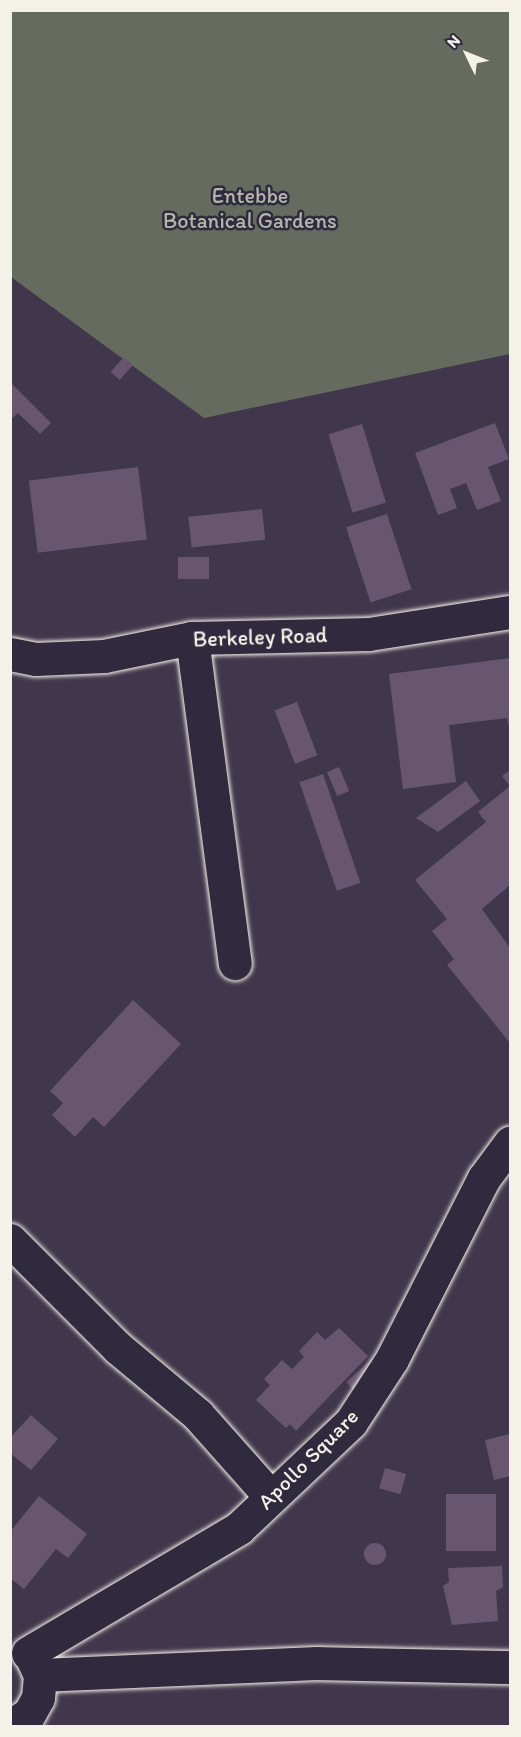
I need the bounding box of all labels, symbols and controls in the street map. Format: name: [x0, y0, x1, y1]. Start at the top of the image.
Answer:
north arrow: [437, 24, 497, 84]
text: N: [443, 31, 464, 52]
park label: Entebbe Botanical Gardens: [163, 182, 337, 234]
street label: Berkeley Road: [192, 621, 328, 653]
street label: Apollo Square: [252, 1403, 364, 1515]

